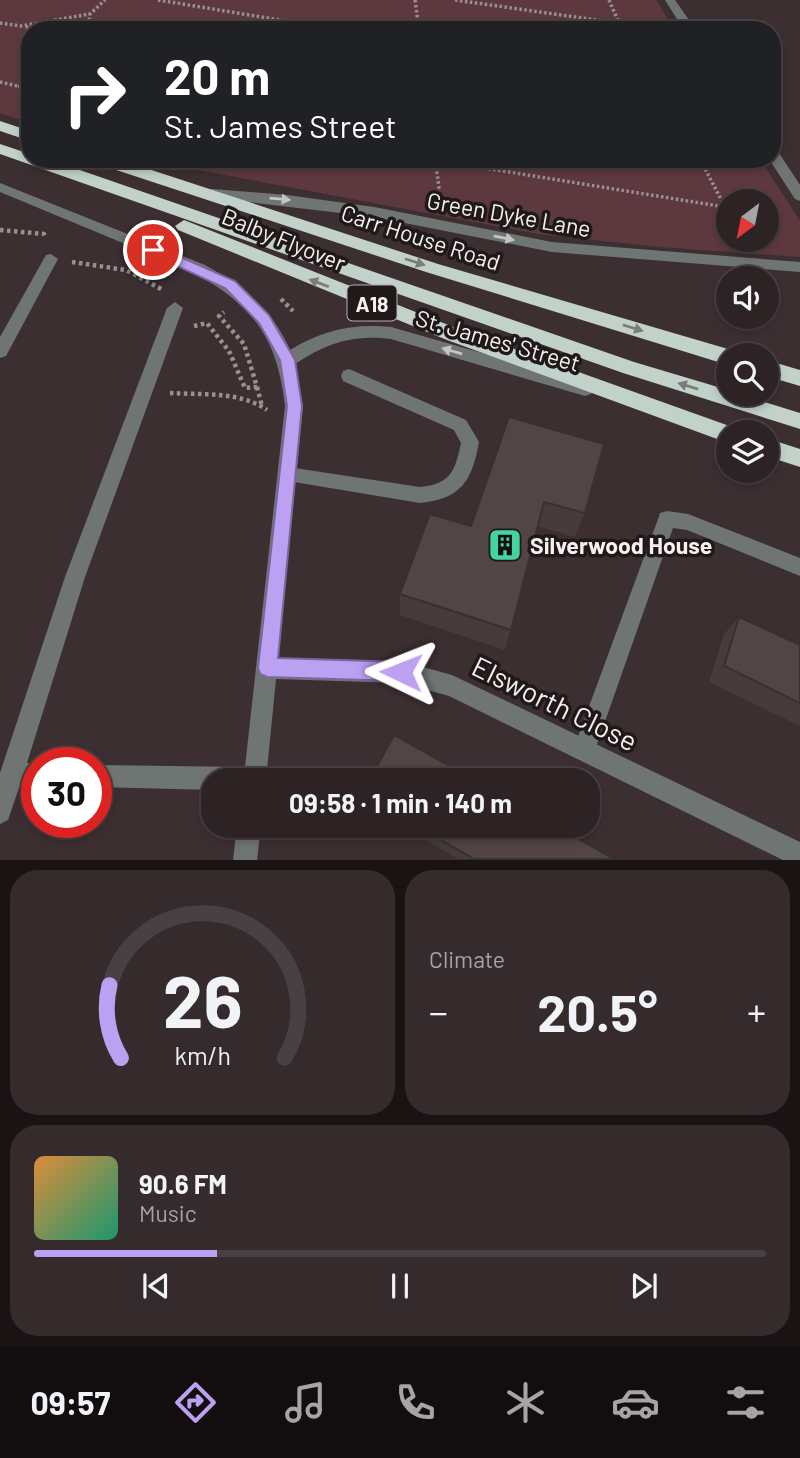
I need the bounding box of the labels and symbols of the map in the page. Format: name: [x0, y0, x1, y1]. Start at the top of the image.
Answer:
street label: Green Dyke Lane: [425, 186, 593, 242]
north arrow: [716, 189, 779, 252]
one-way arrow: [269, 194, 291, 205]
street label: Carr House Road: [338, 198, 504, 276]
street label: Balby Flyover: [218, 202, 350, 277]
pin: [123, 220, 183, 280]
one-way arrow: [493, 233, 515, 244]
one-way arrow: [405, 257, 426, 268]
one-way arrow: [309, 277, 330, 288]
road number: A18: [348, 286, 396, 320]
street label: St. James' Street: [413, 303, 583, 377]
one-way arrow: [623, 324, 644, 334]
one-way arrow: [441, 345, 462, 355]
one-way arrow: [677, 380, 698, 391]
building icon: Silverwood House: [486, 526, 524, 564]
place label: Silverwood House: [530, 531, 712, 559]
position arrow: [364, 635, 438, 709]
street label: Elsworth Close: [467, 648, 643, 758]
speed limit sign: 30: [21, 747, 112, 838]

